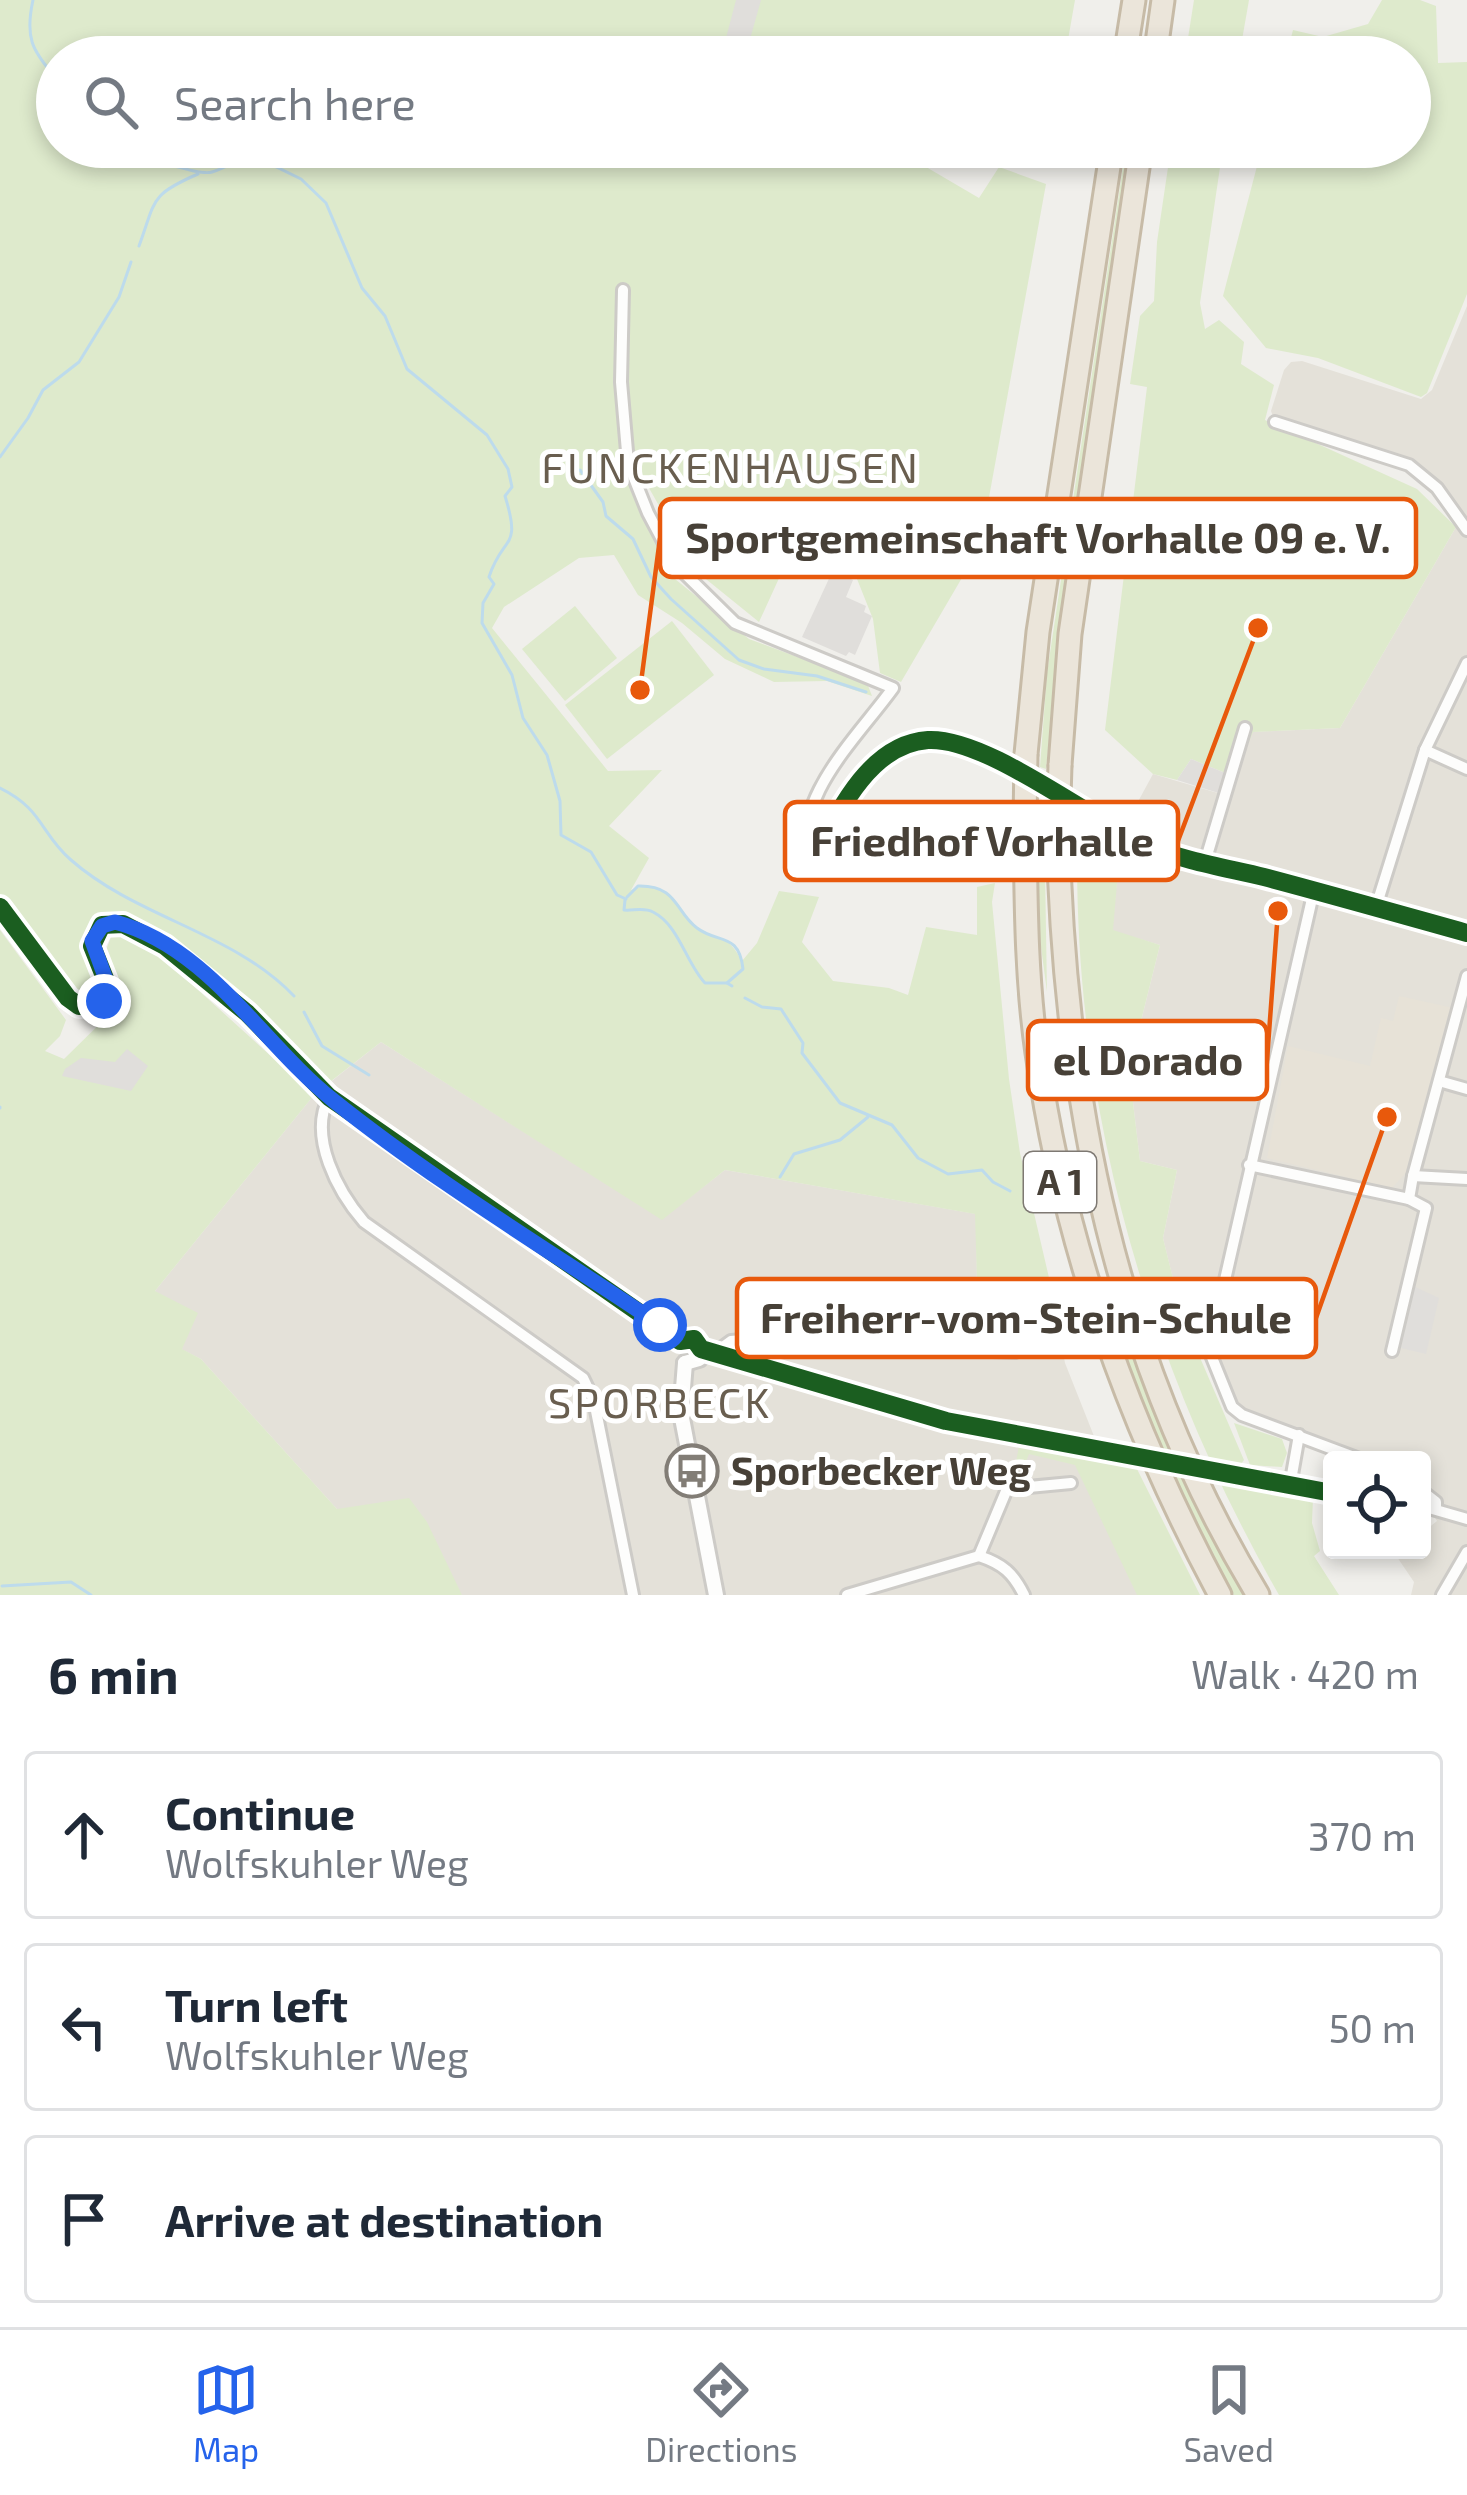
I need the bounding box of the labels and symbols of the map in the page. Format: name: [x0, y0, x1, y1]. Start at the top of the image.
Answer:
district label: FUNCKENHAUSEN: [541, 441, 921, 491]
callout: Sportgemeinschaft Vorhalle 09 e. V.: [660, 499, 1416, 577]
text: Sportgemeinschaft Vorhalle 09 e. V.: [685, 511, 1391, 561]
callout: Friedhof Vorhalle: [785, 802, 1178, 880]
text: Friedhof Vorhalle: [810, 814, 1154, 864]
route end: [77, 974, 131, 1028]
callout: el Dorado: [1028, 1021, 1267, 1099]
text: el Dorado: [1053, 1033, 1243, 1083]
road number: A 1: [1024, 1152, 1096, 1212]
callout: Freiherr-vom-Stein-Schule: [737, 1279, 1316, 1357]
text: Freiherr-vom-Stein-Schule: [760, 1291, 1292, 1341]
route start: [633, 1298, 687, 1352]
district label: SPORBECK: [548, 1376, 772, 1426]
bus stop icon: Sporbecker Weg: [664, 1443, 720, 1499]
place label: Sporbecker Weg: [731, 1446, 1031, 1493]

